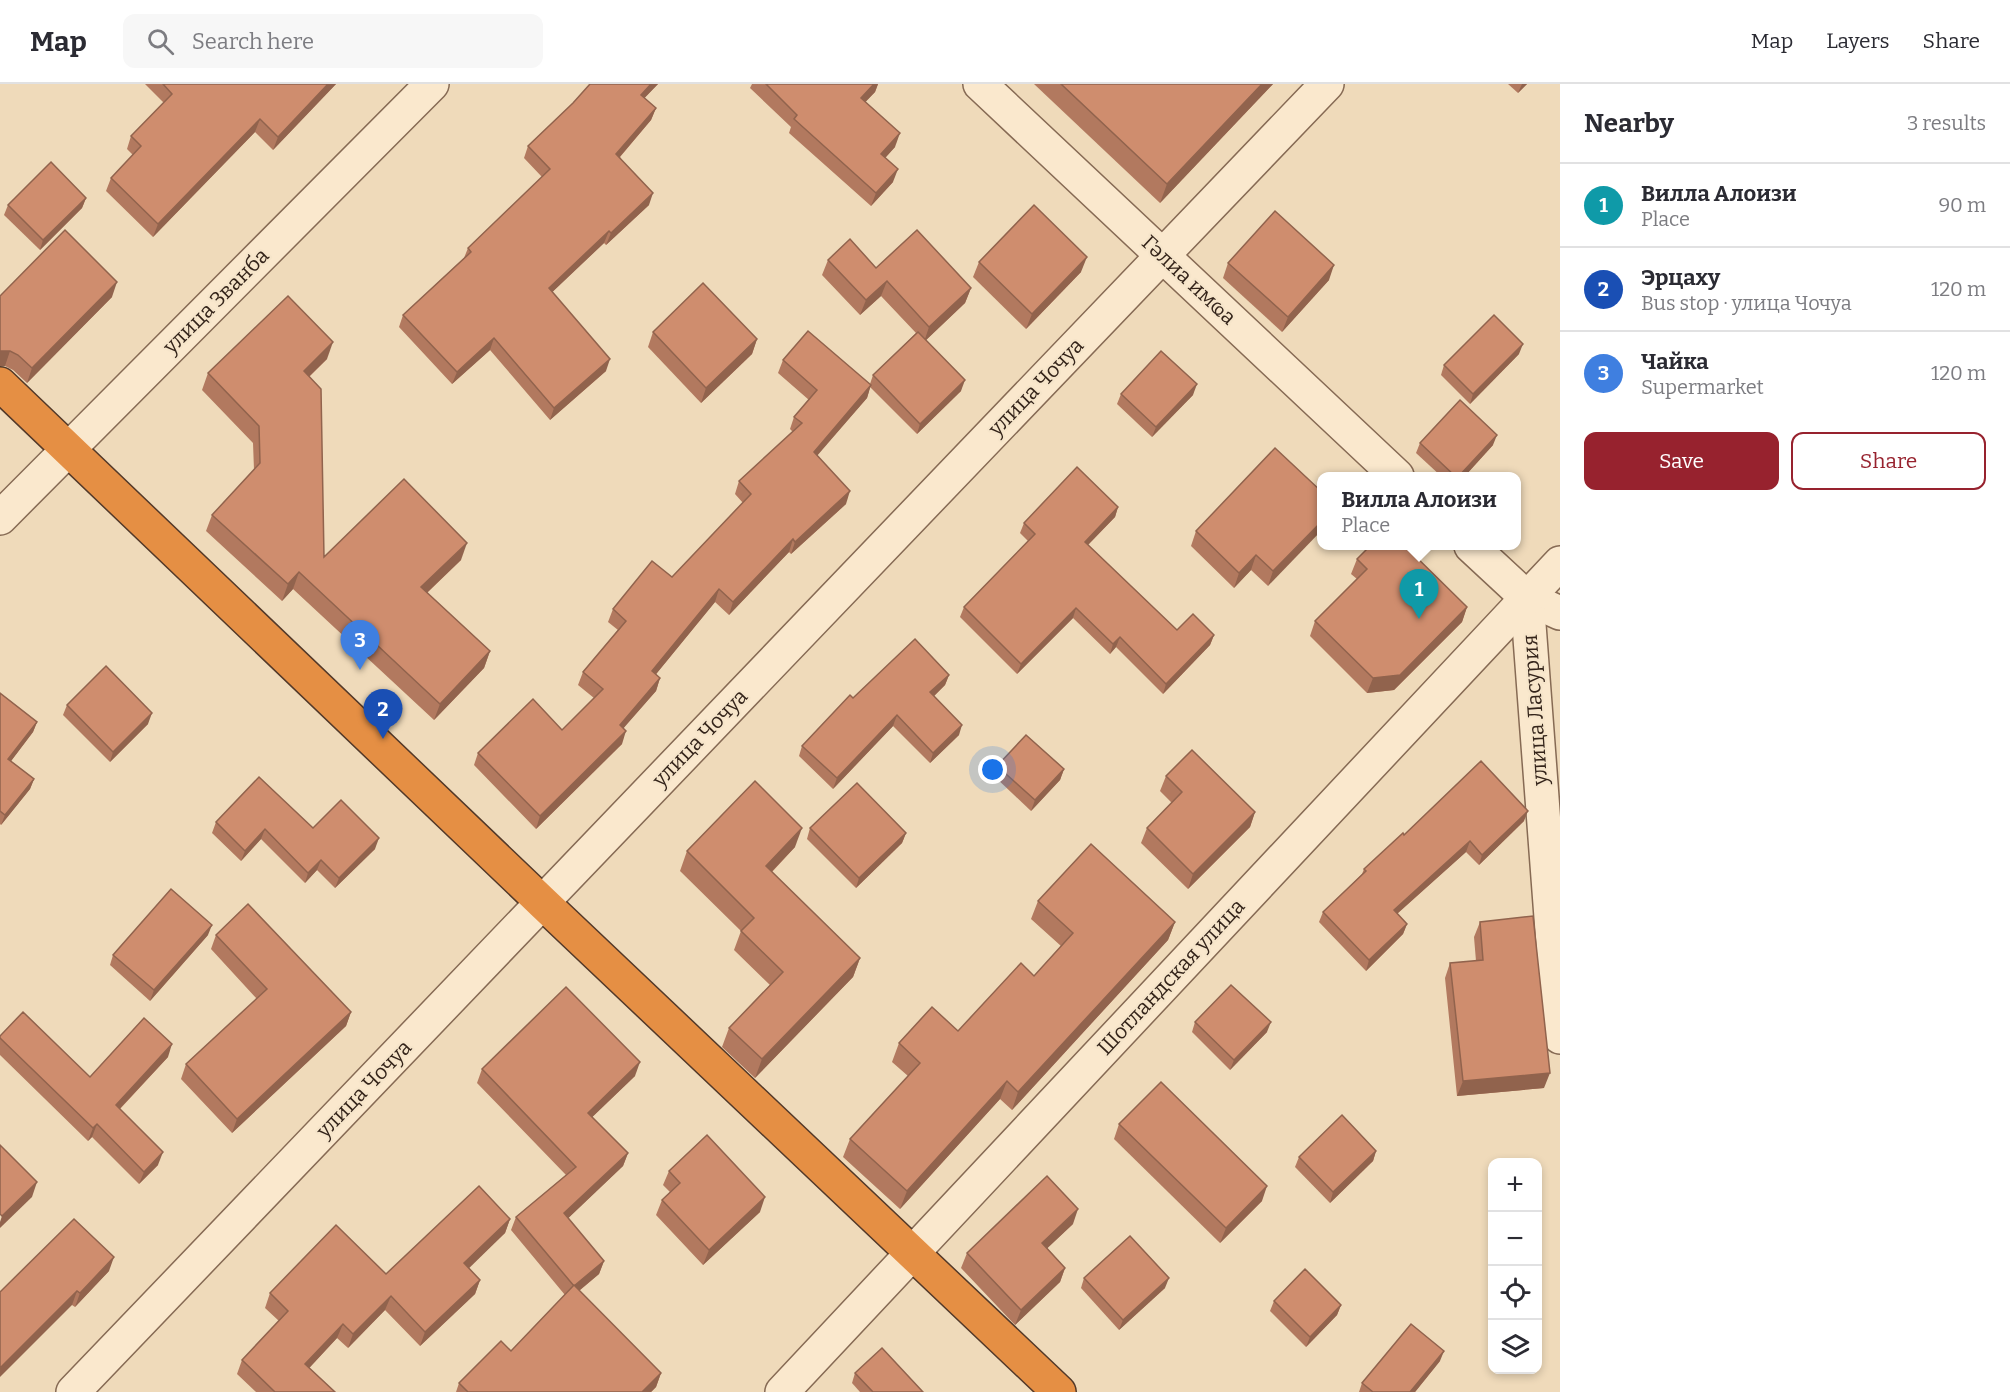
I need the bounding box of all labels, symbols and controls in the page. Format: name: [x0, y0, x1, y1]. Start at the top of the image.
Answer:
search box: [123, 14, 543, 68]
text: Map: [30, 25, 87, 58]
icon: search: [144, 25, 177, 58]
text: Search here: [192, 28, 314, 55]
text: Map: [1751, 28, 1793, 54]
text: Layers: [1826, 28, 1890, 54]
text: Share: [1923, 28, 1980, 54]
text: Nearby: [1584, 108, 1674, 139]
text: 3 results: [1907, 111, 1986, 135]
text: Вилла Алоизи: [1641, 180, 1797, 207]
text: 1: [1599, 193, 1608, 217]
text: 90 m: [1938, 193, 1986, 217]
text: Place: [1641, 207, 1690, 231]
street label: Гәлиа имҩа: [1136, 230, 1242, 331]
street label: улица Званба: [157, 242, 275, 360]
text: Эрцаху: [1641, 264, 1720, 291]
text: 2: [1598, 277, 1609, 301]
text: 120 m: [1931, 277, 1986, 301]
text: Bus stop · улица Чочуа: [1641, 291, 1852, 315]
street label: улица Чочуа: [982, 332, 1089, 442]
text: Чайка: [1641, 348, 1709, 375]
text: 3: [1598, 361, 1609, 385]
text: 120 m: [1931, 361, 1986, 385]
text: Supermarket: [1641, 375, 1764, 399]
button: Save: [1584, 432, 1779, 490]
button: Share: [1791, 432, 1986, 490]
popup: [1317, 472, 1521, 550]
text: Вилла Алоизи: [1341, 486, 1497, 513]
text: Place: [1341, 513, 1390, 537]
pin: 1: [1400, 570, 1438, 619]
pin: 3: [340, 620, 380, 670]
street label: улица Ласурия: [1517, 634, 1553, 787]
street label: улица Чочуа: [646, 683, 753, 793]
pin: 2: [364, 690, 403, 739]
your location: [978, 755, 1007, 784]
street label: Шотландская улица: [1092, 893, 1250, 1061]
street label: улица Чочуа: [310, 1034, 417, 1144]
map controls: [1488, 1158, 1542, 1374]
button: +: [1488, 1158, 1542, 1212]
button: −: [1488, 1212, 1542, 1266]
button: locate: [1488, 1266, 1542, 1320]
button: layers: [1488, 1320, 1542, 1374]

